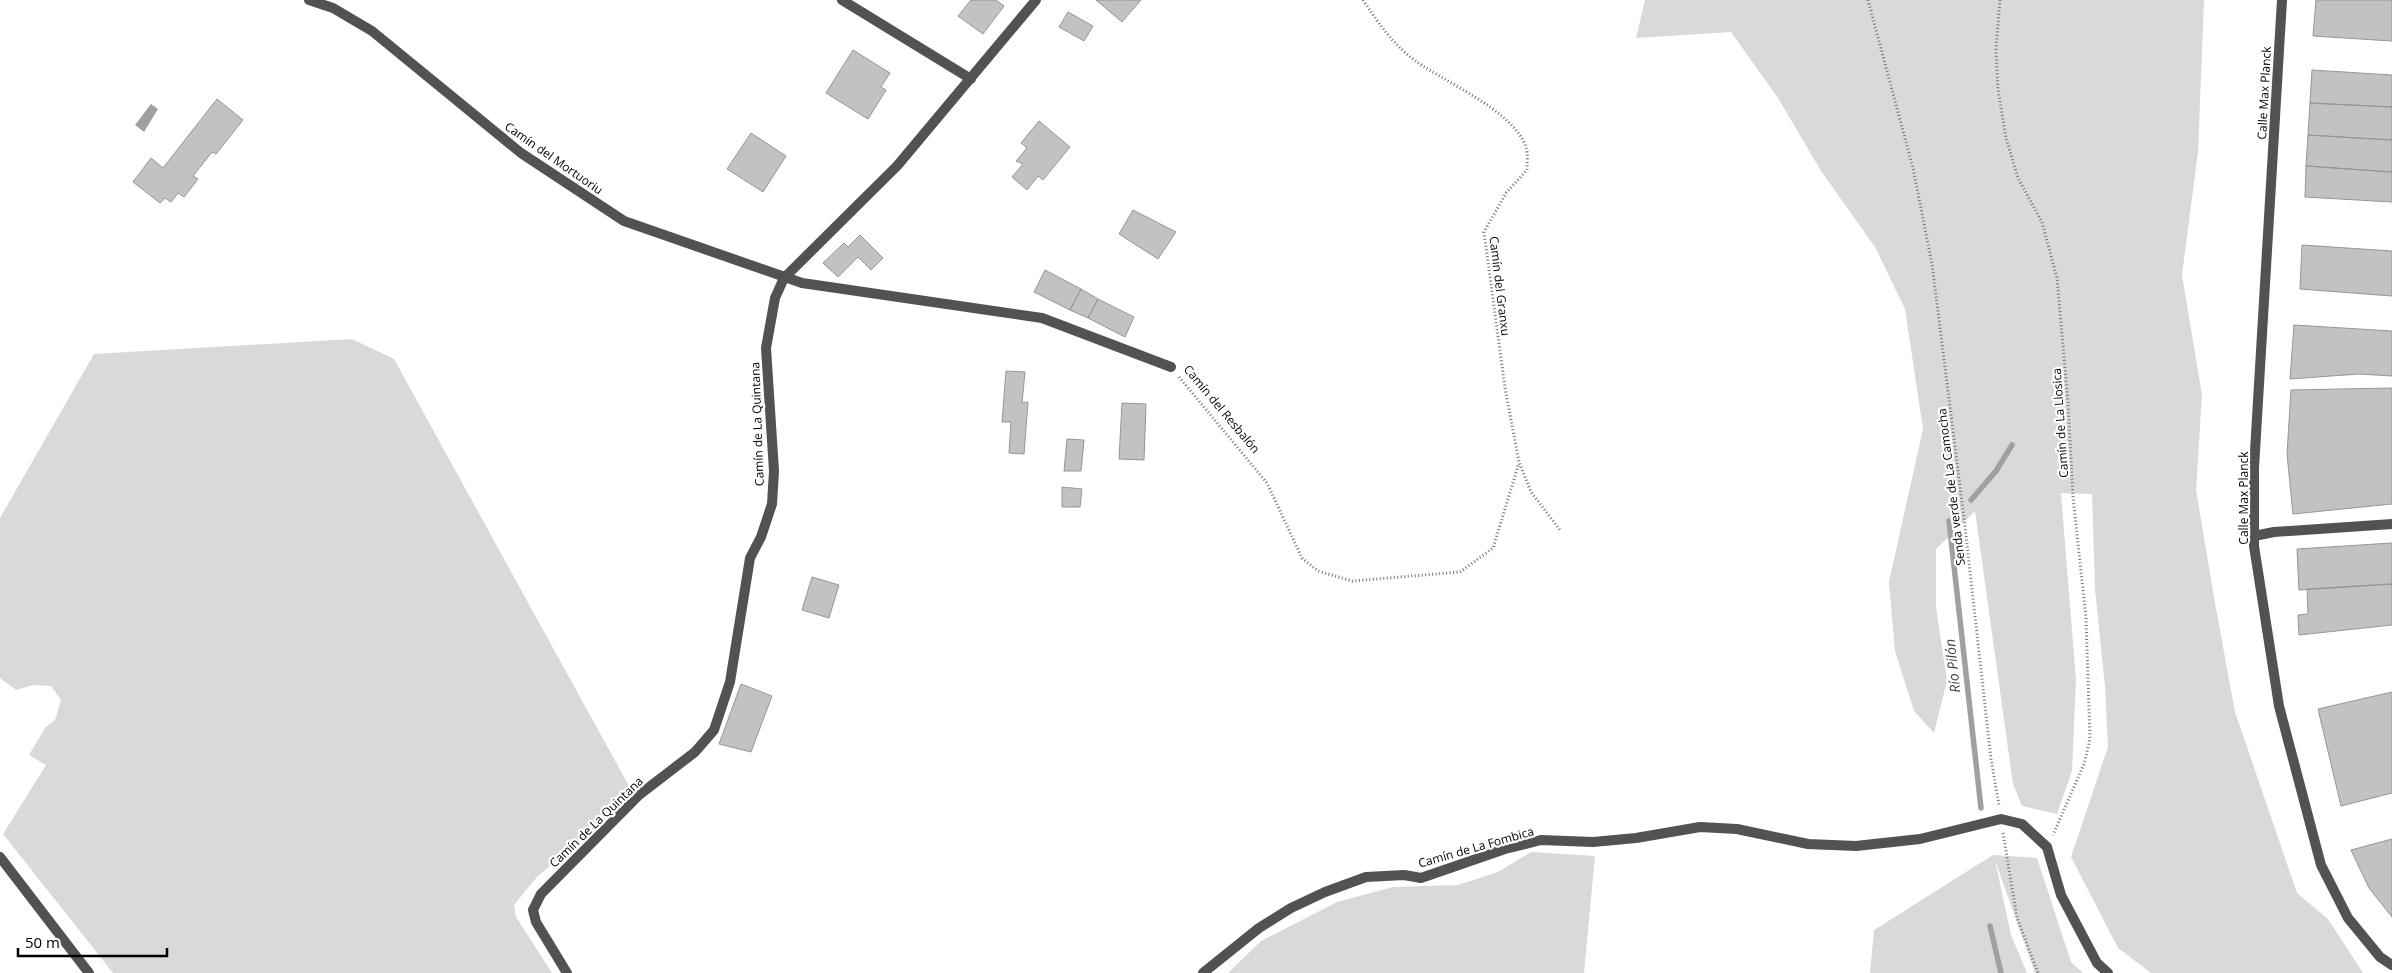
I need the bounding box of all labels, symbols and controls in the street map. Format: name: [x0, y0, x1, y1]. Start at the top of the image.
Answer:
street label: Calle Max Planck: [2253, 45, 2275, 140]
street label: Camín del Mortuoriu: [502, 118, 606, 198]
street label: Camín del Granxu: [1485, 235, 1515, 337]
street label: Camín del Resbalón: [1180, 361, 1264, 457]
street label: Camín de La Quintana: [746, 362, 768, 486]
street label: Camín de La Llosica: [2048, 368, 2072, 478]
street label: Senda verde de La Camocha: [1933, 407, 1969, 567]
street label: Calle Max Planck: [2235, 451, 2252, 545]
water label: Río Pilón: [1940, 638, 1964, 694]
street label: Camín de La Quintana: [545, 773, 647, 871]
street label: Camín de La Fombica: [1416, 822, 1536, 872]
scale bar: [18, 926, 166, 958]
text: 50 m: [25, 932, 60, 952]

